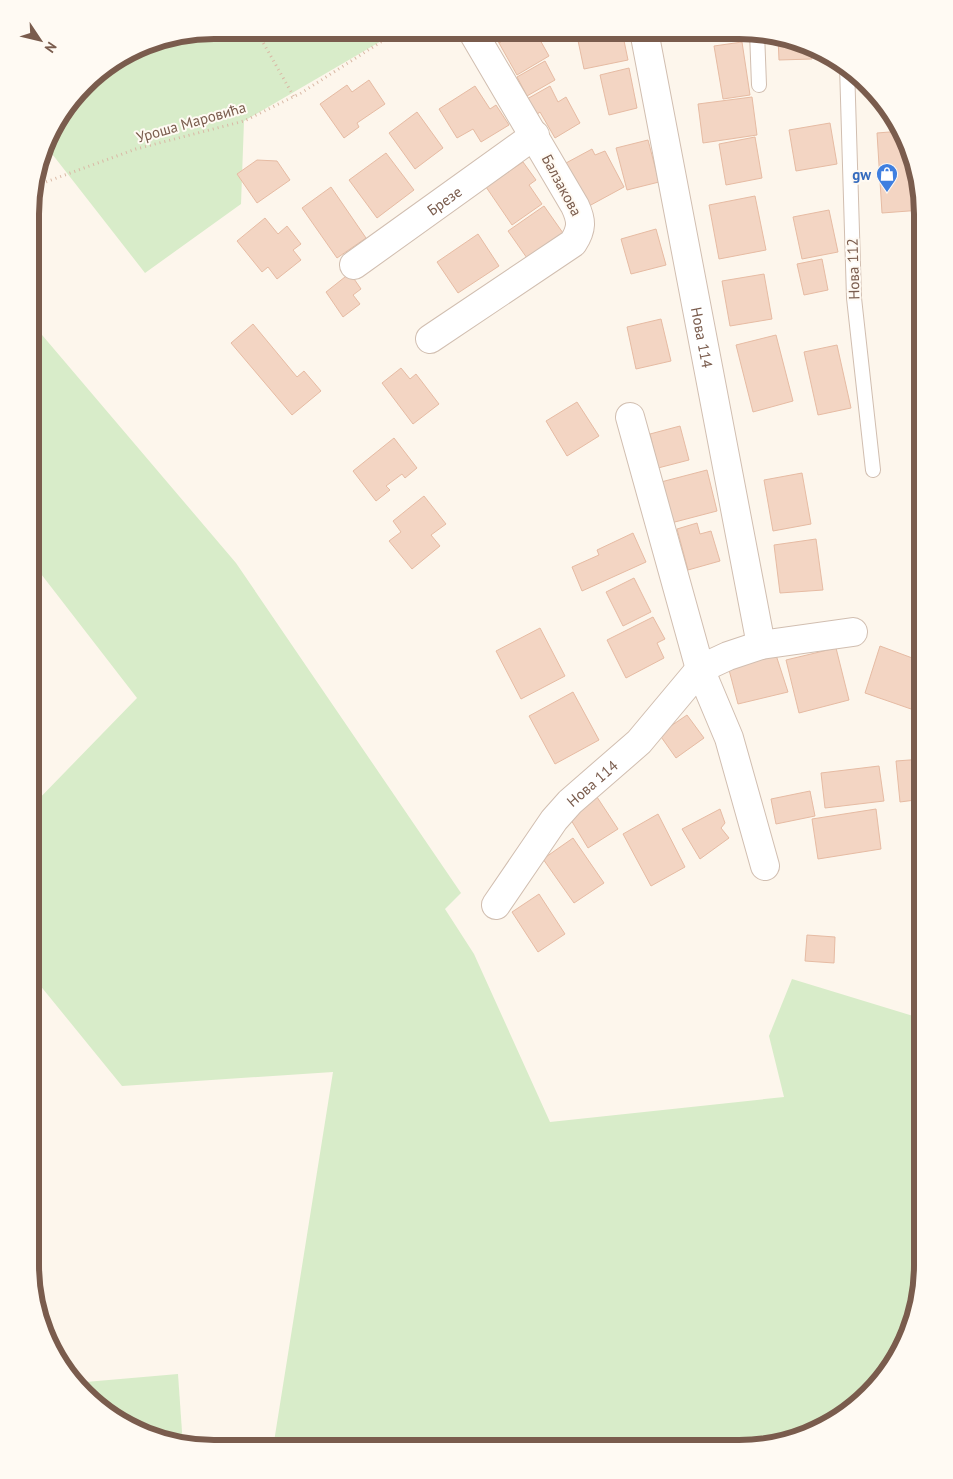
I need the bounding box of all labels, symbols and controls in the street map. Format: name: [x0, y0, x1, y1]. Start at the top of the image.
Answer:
north arrow: [15, 15, 65, 65]
text: N: [41, 39, 61, 56]
street label: Уроша Маровића: [134, 97, 248, 147]
street label: Балзакова: [538, 151, 586, 219]
shop icon: gw: [875, 162, 899, 193]
place label: gw: [852, 165, 871, 184]
street label: Брезе: [423, 181, 465, 219]
street label: Нова 112: [842, 238, 864, 300]
street label: Нова 114: [687, 305, 718, 370]
street label: Нова 114: [562, 756, 621, 810]

